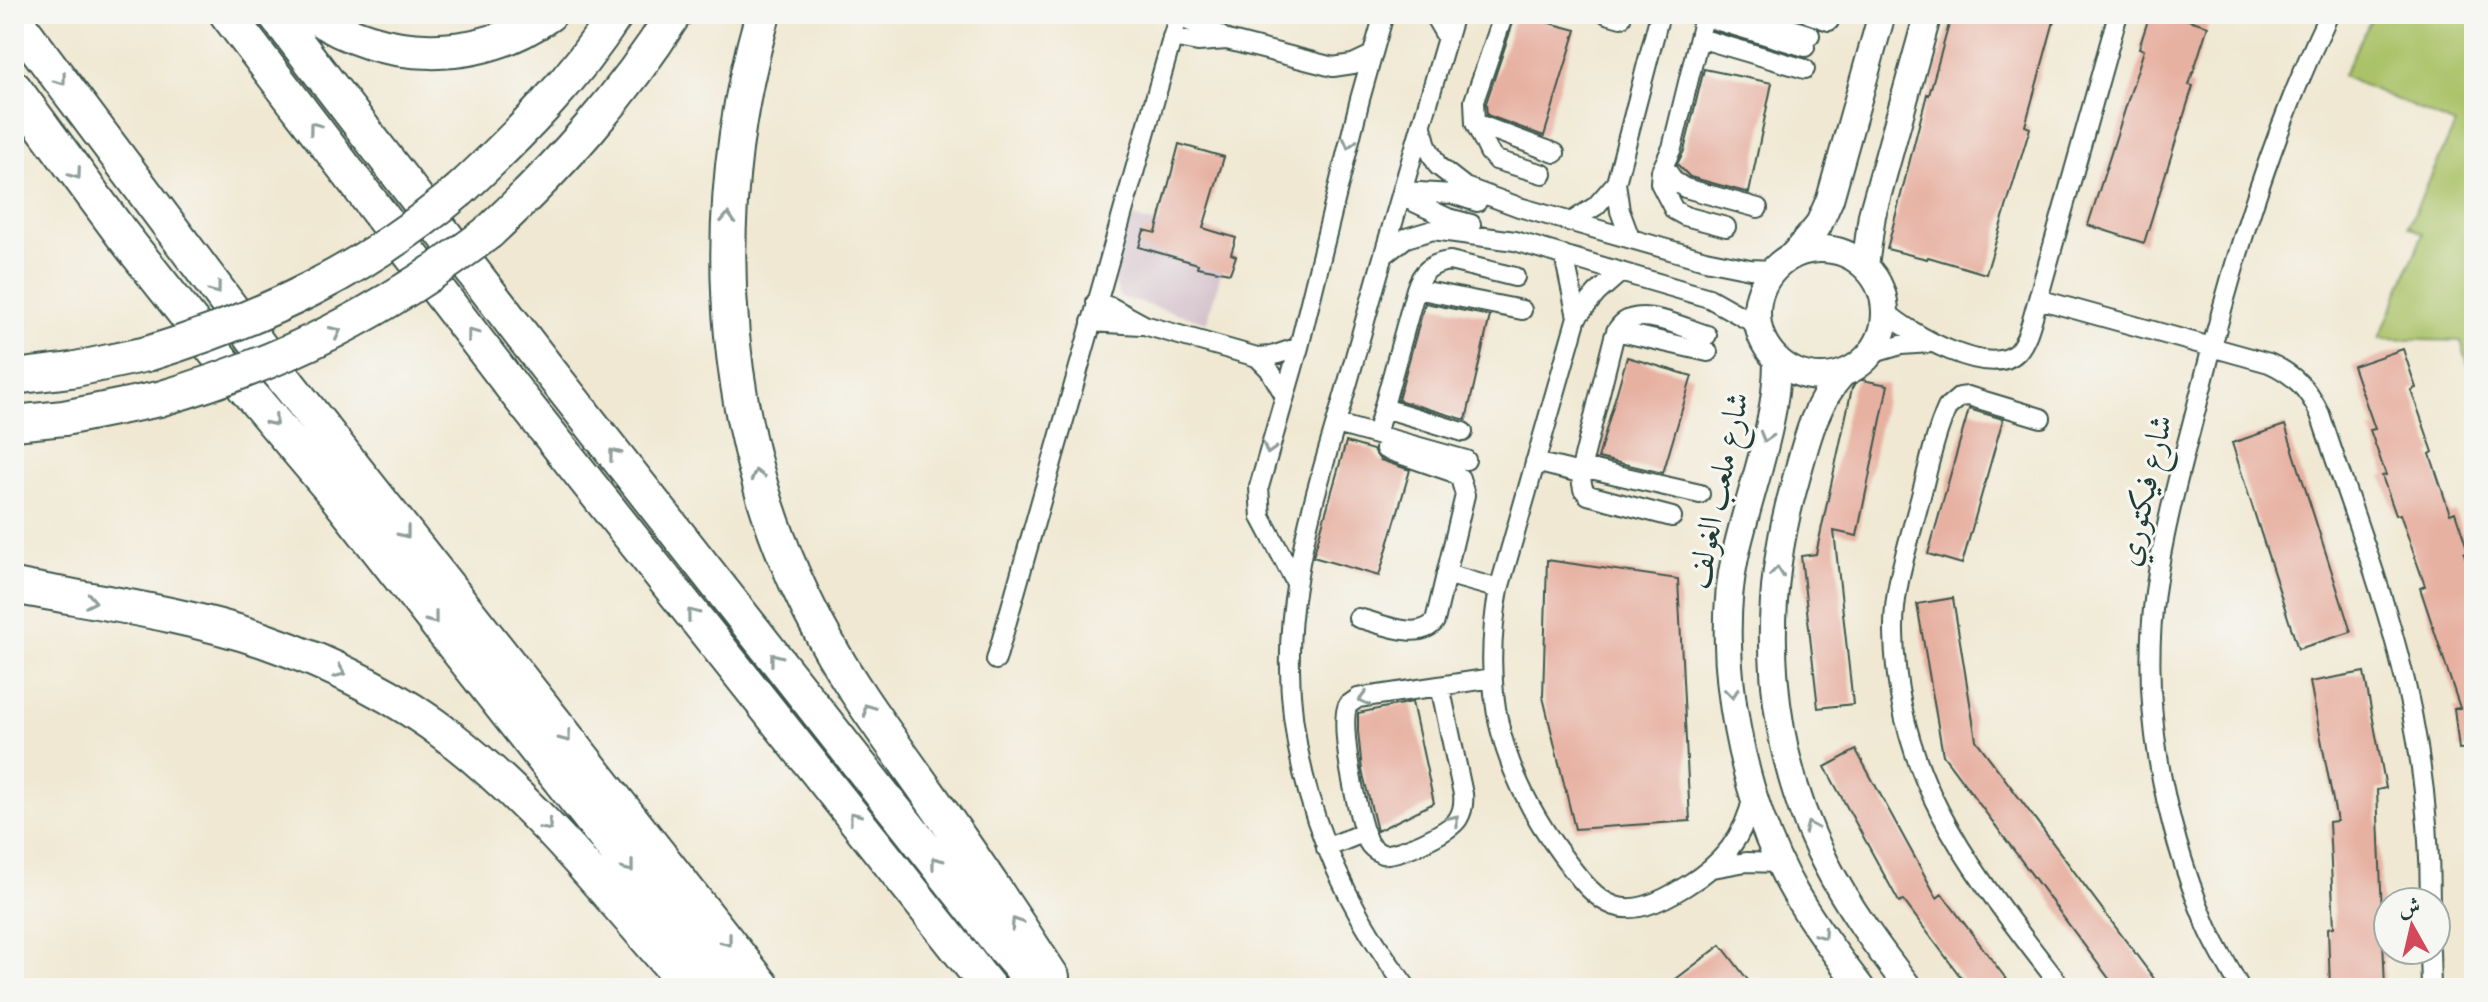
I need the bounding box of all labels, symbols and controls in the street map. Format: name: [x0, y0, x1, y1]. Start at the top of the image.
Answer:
one-way arrow: [52, 71, 66, 86]
one-way arrow: [310, 121, 324, 136]
one-way arrow: [1341, 136, 1358, 150]
one-way arrow: [67, 165, 81, 179]
one-way arrow: [720, 211, 737, 224]
one-way arrow: [206, 280, 220, 295]
one-way arrow: [327, 326, 342, 341]
one-way arrow: [467, 328, 481, 343]
street label: شارع ملعب الغولف: [1678, 389, 1764, 594]
street label: شارع فيكتوري: [2108, 411, 2188, 571]
one-way arrow: [263, 412, 278, 426]
one-way arrow: [1758, 430, 1775, 444]
one-way arrow: [1262, 442, 1279, 456]
one-way arrow: [609, 449, 624, 463]
one-way arrow: [750, 469, 766, 482]
one-way arrow: [396, 524, 410, 539]
one-way arrow: [1768, 565, 1785, 578]
one-way arrow: [84, 591, 97, 608]
one-way arrow: [687, 608, 702, 623]
one-way arrow: [423, 610, 438, 624]
one-way arrow: [771, 652, 785, 667]
one-way arrow: [331, 663, 346, 679]
one-way arrow: [1724, 687, 1741, 700]
one-way arrow: [1357, 689, 1371, 706]
one-way arrow: [863, 703, 878, 717]
one-way arrow: [556, 728, 571, 742]
one-way arrow: [849, 811, 863, 826]
one-way arrow: [1444, 814, 1458, 829]
one-way arrow: [537, 817, 551, 832]
one-way arrow: [1803, 821, 1819, 835]
one-way arrow: [932, 856, 946, 871]
one-way arrow: [619, 858, 634, 872]
north arrow: [2372, 886, 2452, 966]
text: ش: [2397, 892, 2423, 926]
one-way arrow: [1011, 917, 1026, 931]
one-way arrow: [1812, 926, 1827, 940]
one-way arrow: [717, 932, 732, 946]

